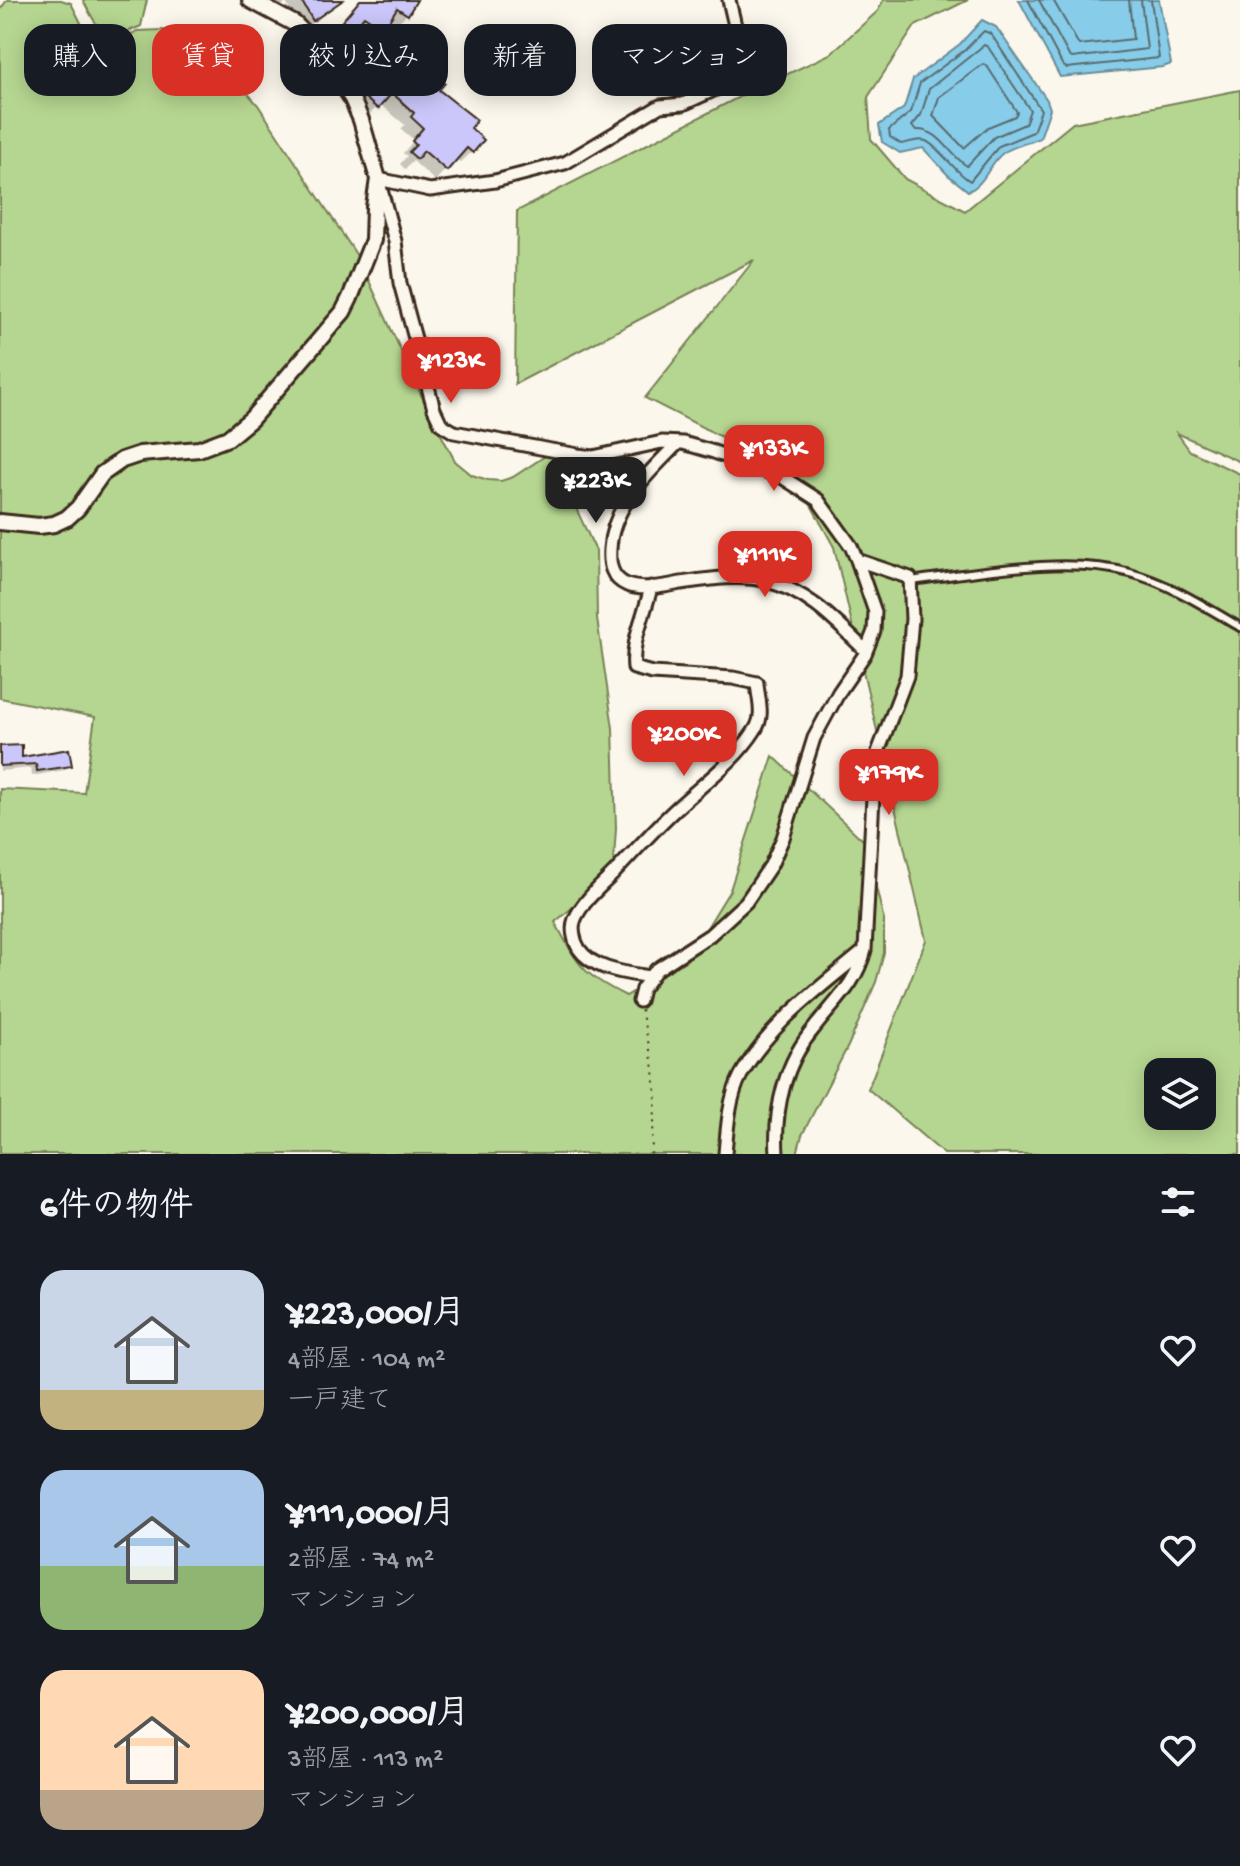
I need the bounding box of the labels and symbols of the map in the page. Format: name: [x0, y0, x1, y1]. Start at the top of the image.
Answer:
pin: ¥123K: [395, 337, 507, 405]
pin: ¥133K: [718, 425, 830, 493]
pin: ¥223K: [540, 457, 652, 525]
pin: ¥111K: [709, 531, 821, 599]
pin: ¥200K: [628, 710, 740, 778]
pin: ¥179K: [833, 749, 945, 817]

